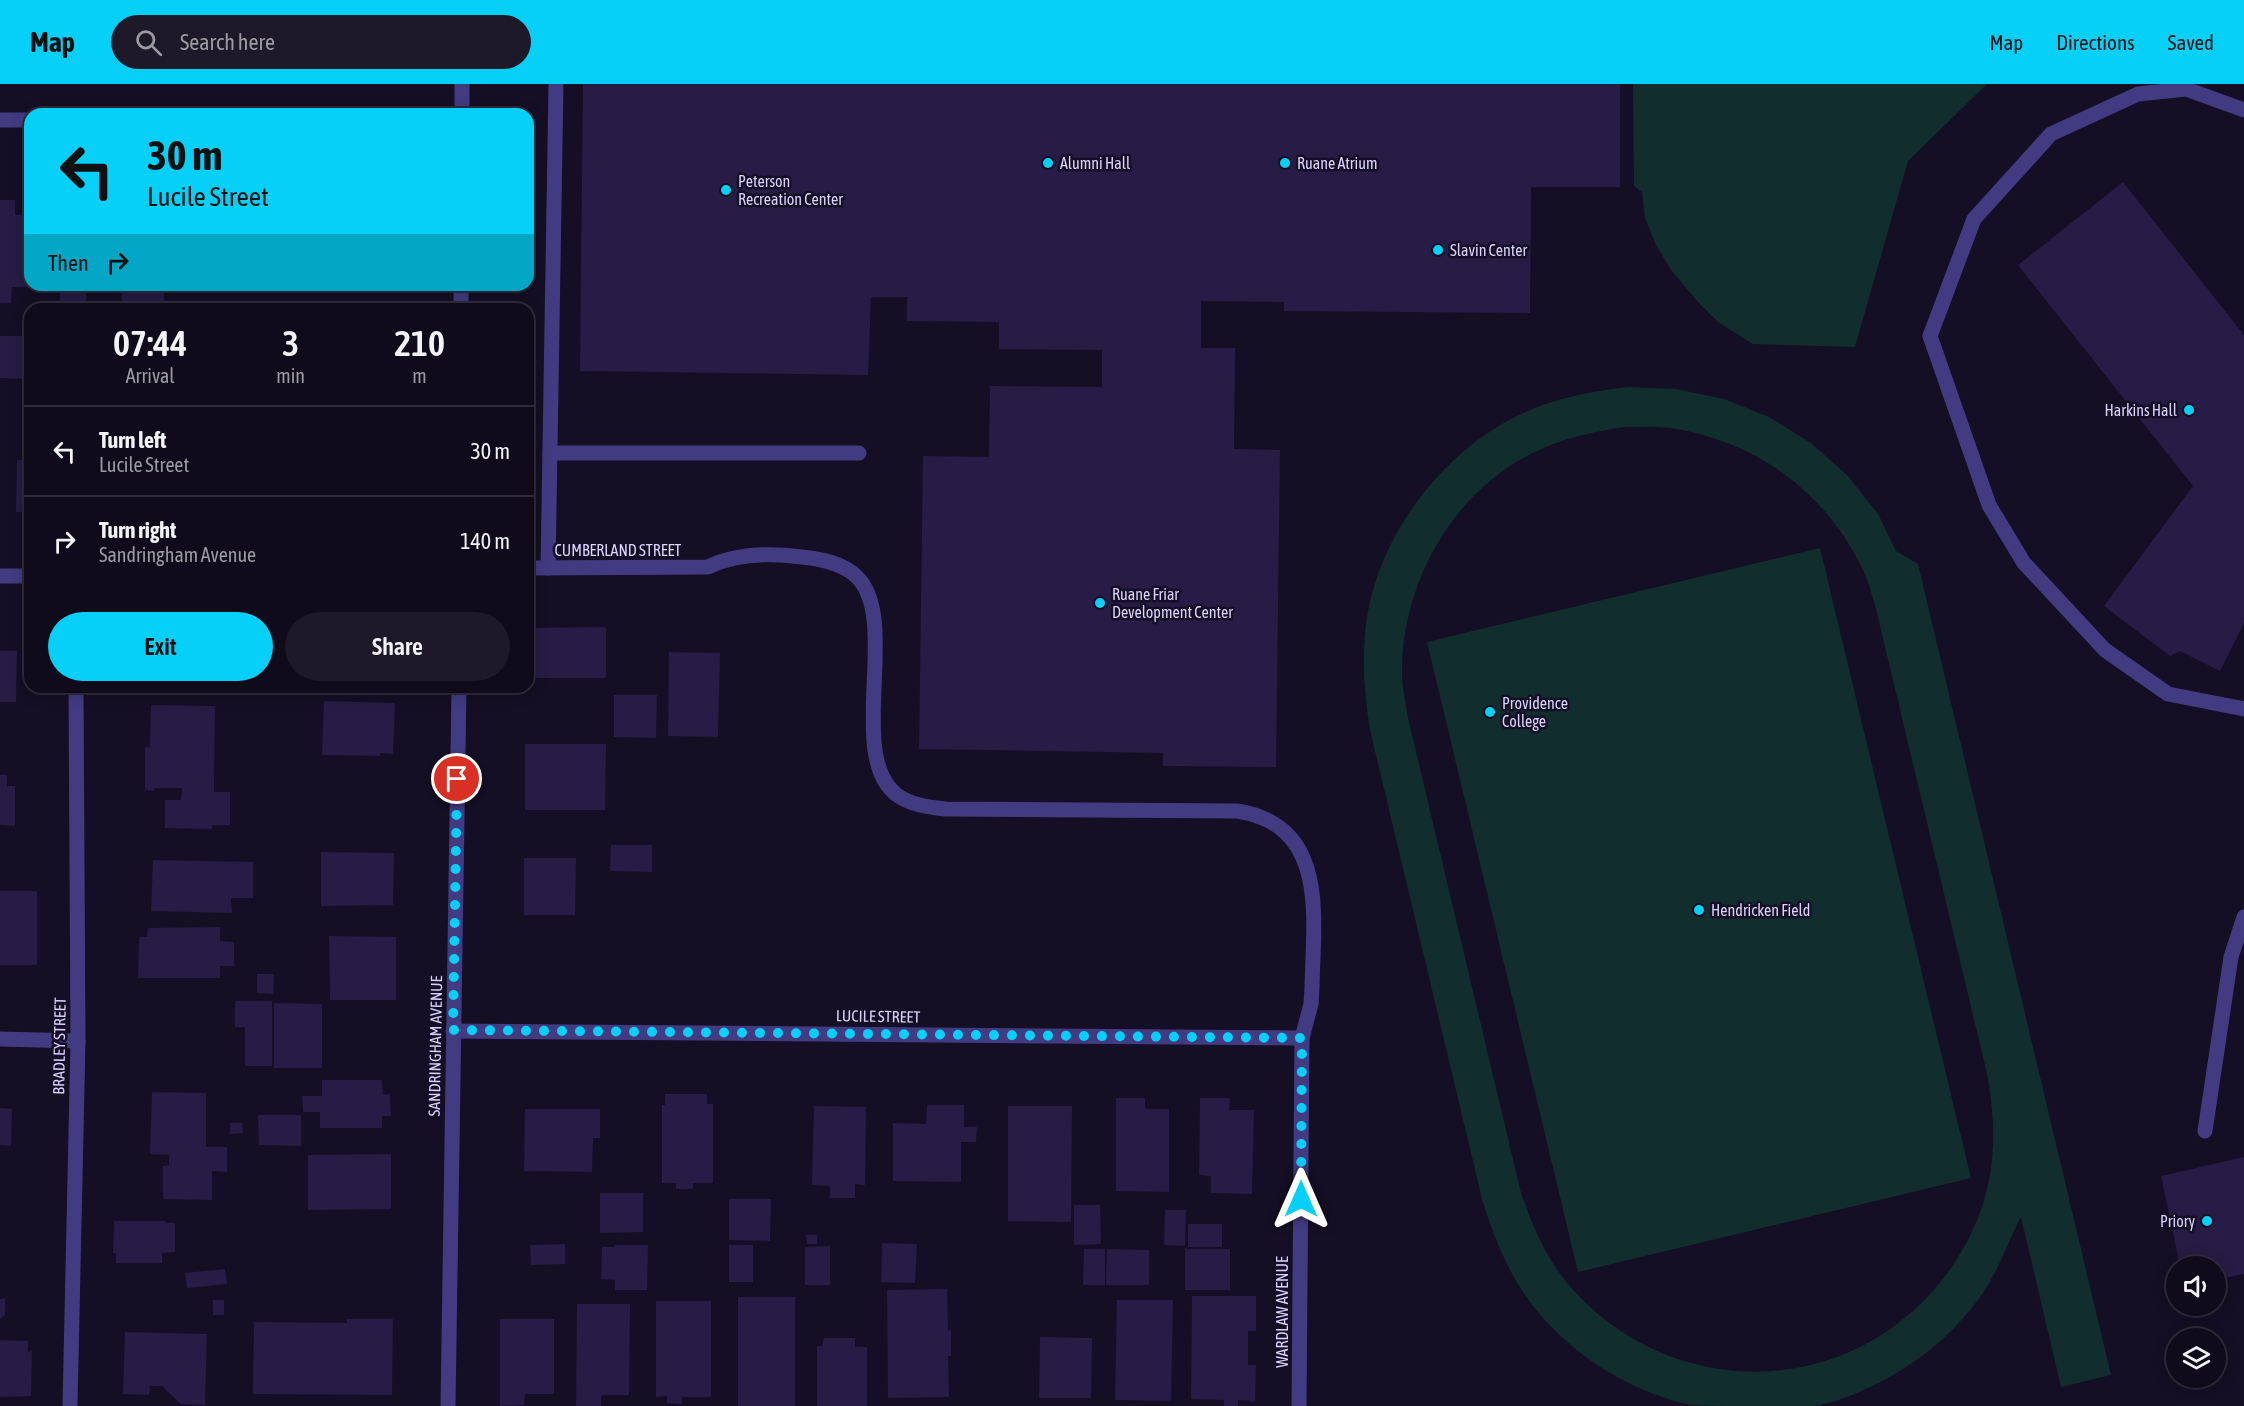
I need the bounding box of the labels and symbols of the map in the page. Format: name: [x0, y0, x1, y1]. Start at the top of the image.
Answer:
place label: Alumni Hall: [1060, 154, 1131, 172]
place label: Ruane Atrium: [1297, 154, 1377, 172]
marker: Alumni Hall: [1041, 156, 1055, 170]
marker: Ruane Atrium: [1278, 156, 1292, 170]
place label: Peterson Recreation Center: [738, 172, 843, 208]
marker: Peterson Recreation Center: [719, 183, 733, 197]
place label: Slavin Center: [1450, 241, 1528, 259]
marker: Slavin Center: [1431, 243, 1445, 257]
place label: Harkins Hall: [2104, 401, 2178, 419]
marker: Harkins Hall: [2182, 403, 2196, 417]
street label: CUMBERLAND STREET: [555, 541, 681, 559]
place label: Ruane Friar Development Center: [1112, 585, 1233, 622]
marker: Ruane Friar Development Center: [1093, 596, 1107, 610]
place label: Providence College: [1502, 694, 1568, 731]
marker: Providence College: [1483, 705, 1497, 719]
pin: [431, 753, 482, 804]
place label: Hendricken Field: [1711, 901, 1810, 919]
marker: Hendricken Field: [1692, 903, 1706, 917]
street label: SANDRINGHAM AVENUE: [425, 975, 445, 1117]
street label: BRADLEY STREET: [49, 997, 69, 1095]
street label: LUCILE STREET: [836, 1006, 920, 1026]
position arrow: [1269, 1167, 1333, 1231]
place label: Priory: [2160, 1212, 2195, 1231]
marker: Priory: [2200, 1214, 2214, 1228]
street label: WARDLAW AVENUE: [1273, 1256, 1291, 1368]

